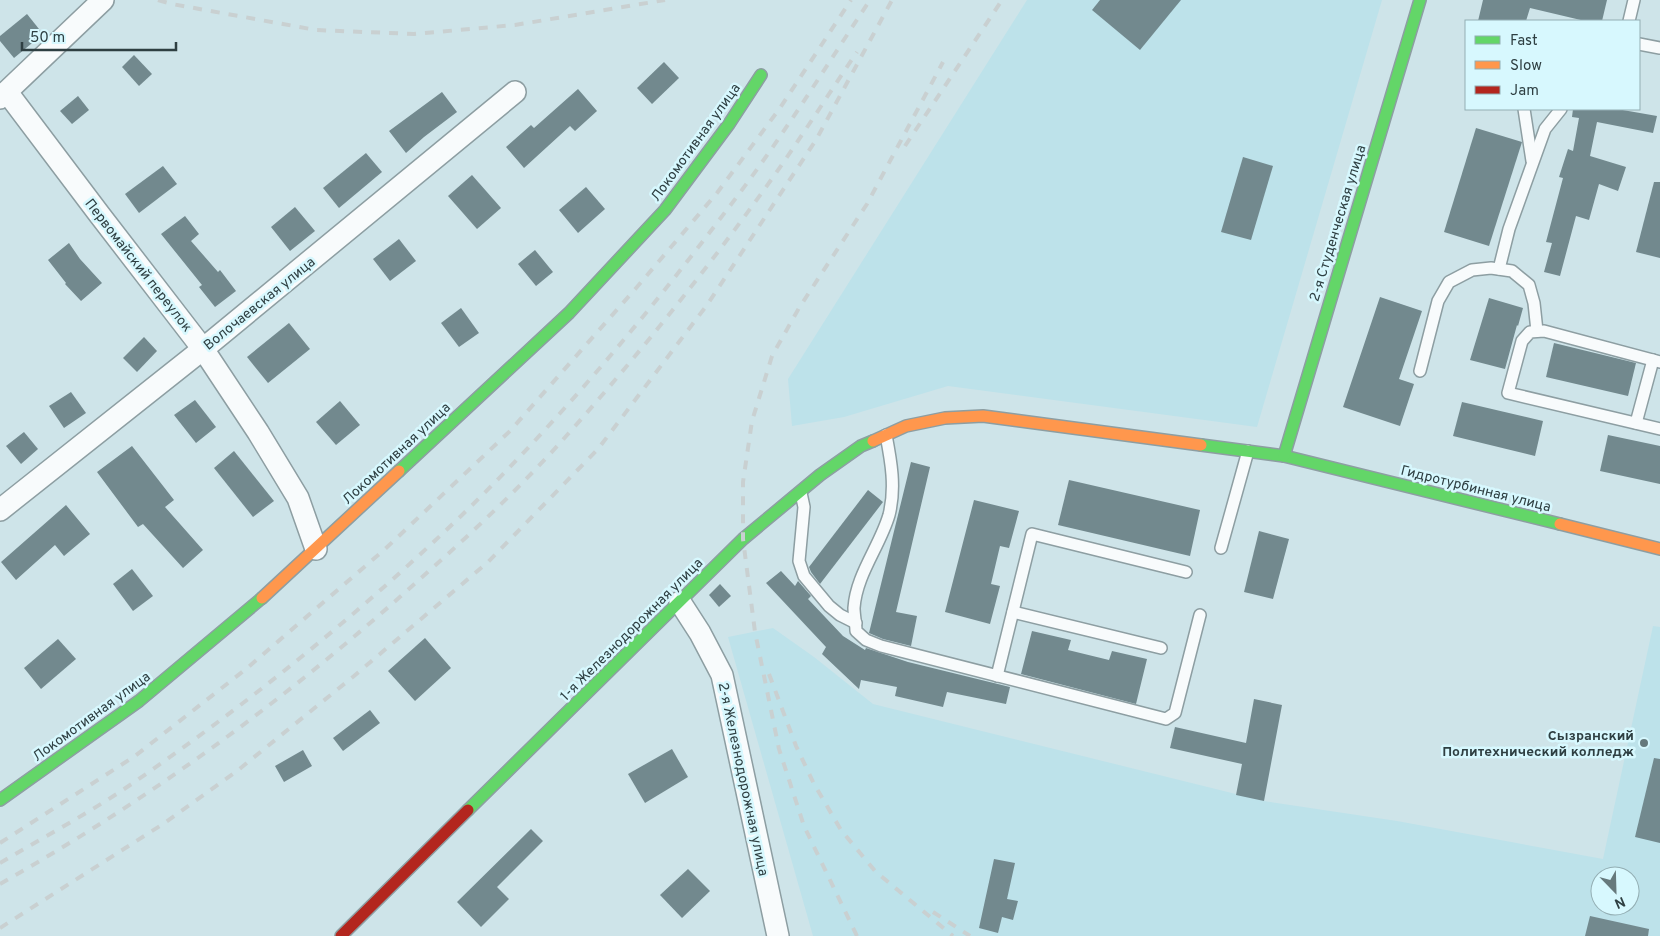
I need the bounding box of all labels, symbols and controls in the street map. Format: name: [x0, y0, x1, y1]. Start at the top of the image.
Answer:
scale bar: [22, 20, 176, 52]
legend: [1465, 20, 1640, 110]
text: 50 m: [30, 29, 65, 48]
text: Fast: [1510, 32, 1538, 51]
text: Slow: [1510, 57, 1542, 76]
street label: Локомотивная улица: [648, 81, 745, 205]
text: Jam: [1510, 82, 1539, 101]
street label: 2-я Студенческая улица: [1307, 143, 1370, 304]
street label: Первомайский переулок: [81, 196, 195, 336]
street label: Волочаевская улица: [201, 254, 319, 354]
street label: Локомотивная улица: [339, 400, 455, 509]
street label: Гидротурбинная улица: [1399, 463, 1552, 516]
street label: 1-я Железнодорожная улица: [557, 555, 707, 705]
street label: Локомотивная улица: [30, 669, 154, 766]
street label: 2-я Железнодорожная улица: [714, 681, 771, 878]
place label: Сызранский Политехнический колледж: [1442, 728, 1634, 761]
marker: Сызранский Политехнический колледж: [1638, 737, 1650, 749]
north arrow: [1590, 866, 1640, 916]
text: N: [1612, 892, 1627, 911]

